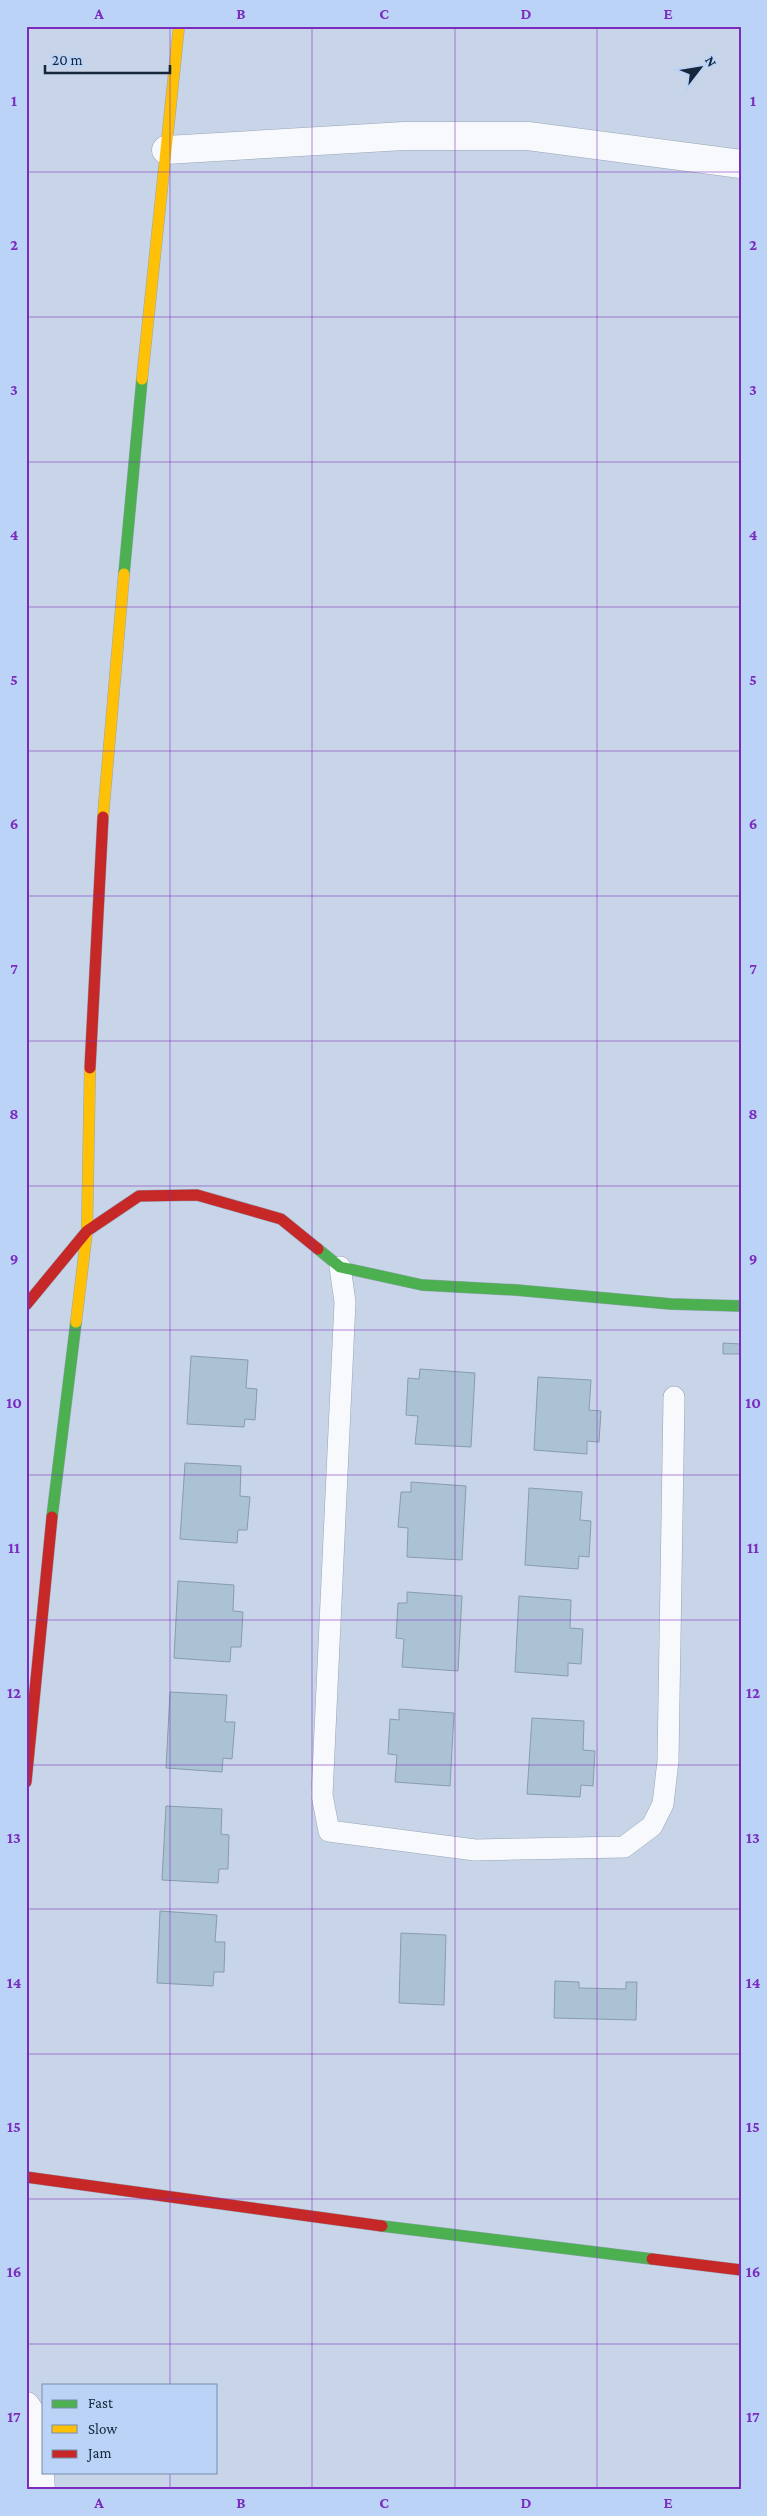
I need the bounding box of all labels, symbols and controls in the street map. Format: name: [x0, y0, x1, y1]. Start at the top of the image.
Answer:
text: A: [93, 5, 104, 22]
text: B: [236, 5, 246, 22]
text: C: [379, 5, 389, 22]
text: D: [520, 5, 532, 22]
text: E: [663, 5, 673, 22]
scale bar: [45, 42, 170, 74]
north arrow: [674, 42, 724, 92]
text: 20 m: [52, 52, 83, 68]
text: N: [702, 53, 721, 70]
text: 1: [11, 92, 17, 109]
text: 1: [750, 92, 756, 109]
text: 2: [10, 236, 18, 253]
text: 2: [749, 236, 757, 253]
text: 3: [10, 381, 18, 398]
text: 3: [749, 381, 757, 398]
text: 4: [10, 526, 19, 543]
text: 4: [749, 526, 758, 543]
text: 5: [10, 671, 18, 688]
text: 5: [749, 671, 757, 688]
text: 6: [10, 815, 18, 832]
text: 6: [749, 815, 757, 832]
text: 7: [10, 960, 18, 977]
text: 7: [749, 960, 757, 977]
text: 8: [9, 1105, 19, 1122]
text: 8: [748, 1105, 758, 1122]
text: 9: [10, 1250, 18, 1267]
text: 9: [749, 1250, 757, 1267]
text: 10: [6, 1394, 22, 1411]
text: 10: [745, 1394, 761, 1411]
text: 11: [8, 1539, 20, 1556]
text: 11: [747, 1539, 759, 1556]
text: 12: [7, 1684, 21, 1701]
text: 12: [746, 1684, 760, 1701]
text: 13: [7, 1829, 21, 1846]
text: 13: [746, 1829, 760, 1846]
text: 14: [7, 1974, 22, 1991]
text: 14: [746, 1974, 761, 1991]
text: 15: [7, 2118, 21, 2135]
text: 15: [746, 2118, 760, 2135]
text: 16: [7, 2263, 21, 2280]
text: 16: [746, 2263, 760, 2280]
legend: [42, 2384, 218, 2474]
text: Fast: [88, 2395, 114, 2411]
text: 17: [7, 2408, 21, 2425]
text: 17: [746, 2408, 760, 2425]
text: Slow: [88, 2421, 118, 2437]
text: Jam: [86, 2445, 111, 2462]
text: A: [93, 2494, 104, 2511]
text: B: [236, 2494, 246, 2511]
text: C: [379, 2494, 389, 2511]
text: D: [520, 2494, 532, 2511]
text: E: [663, 2494, 673, 2511]

